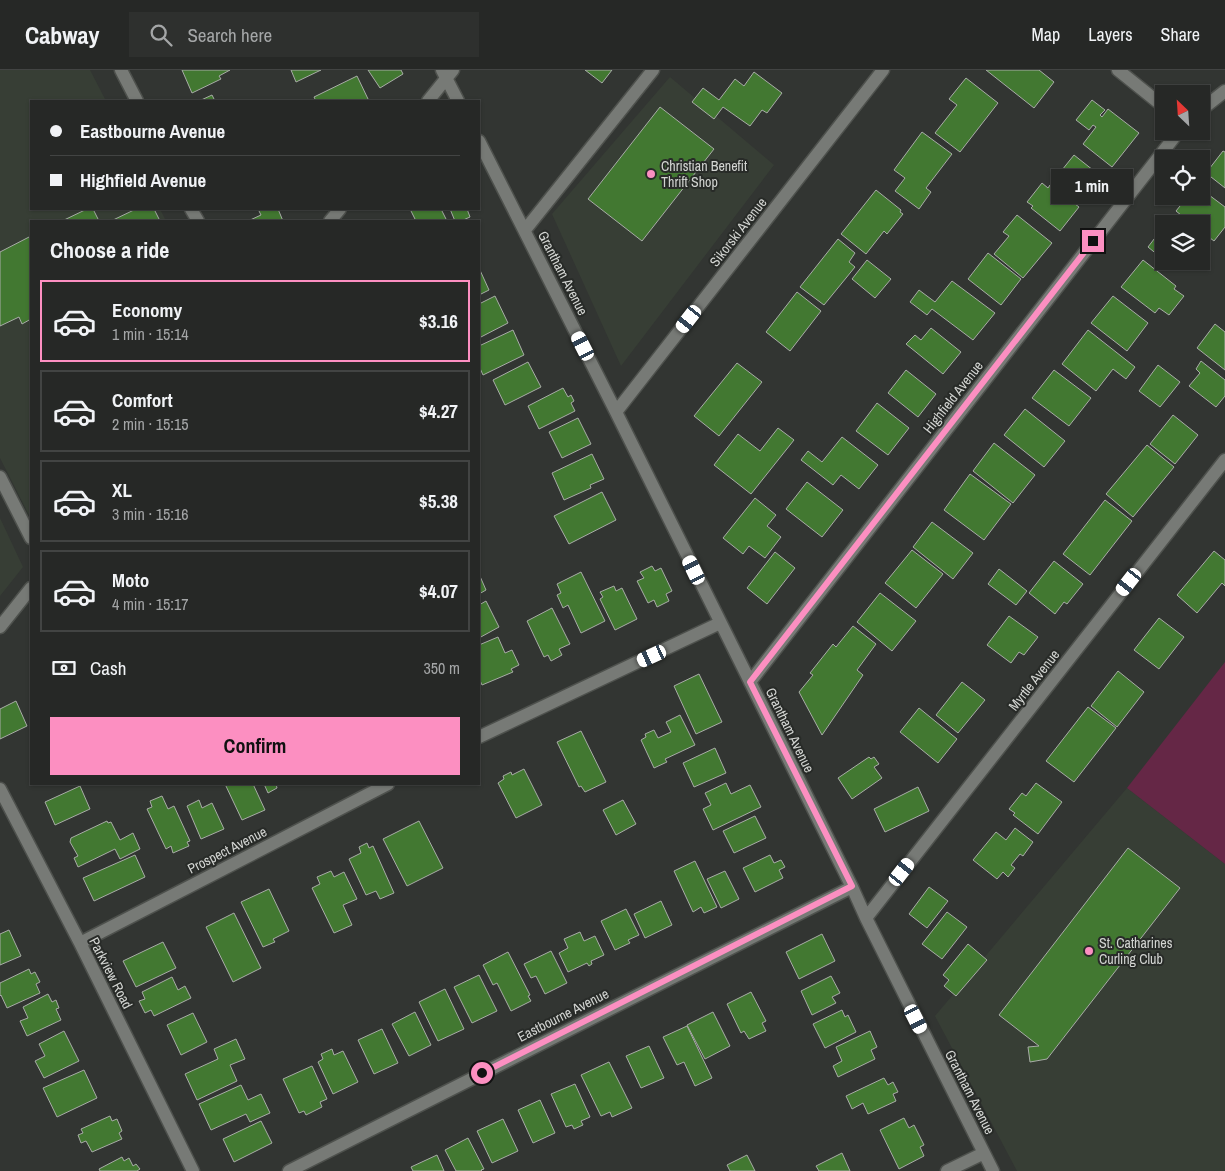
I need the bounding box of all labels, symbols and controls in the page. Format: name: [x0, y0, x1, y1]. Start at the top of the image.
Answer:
search box: [129, 12, 479, 57]
text: Cabway: [25, 19, 99, 51]
icon: search: [147, 21, 175, 49]
text: Search here: [187, 22, 272, 48]
text: Map: [1032, 22, 1060, 47]
text: Layers: [1088, 22, 1133, 47]
text: Share: [1161, 22, 1200, 47]
north arrow: [1155, 85, 1210, 140]
map controls: [1155, 85, 1210, 270]
text: Eastbourne Avenue: [80, 118, 225, 144]
button: locate: [1155, 150, 1210, 205]
place label: Christian Benefit Thrift Shop: [661, 157, 747, 191]
text: Highfield Avenue: [80, 167, 206, 193]
marker: Christian Benefit Thrift Shop: [645, 168, 657, 180]
callout: 1 min: [1052, 169, 1134, 204]
text: 1 min: [1075, 175, 1109, 197]
street label: Sikorski Avenue: [705, 194, 771, 270]
button: layers: [1155, 215, 1210, 270]
street label: Grantham Avenue: [534, 228, 592, 318]
route end: [1082, 230, 1104, 252]
text: Choose a ride: [50, 235, 169, 265]
text: Economy: [112, 297, 182, 323]
icon: car: [52, 299, 97, 344]
car: [673, 303, 704, 335]
text: $3.16: [419, 308, 458, 334]
text: 1 min · 15:14: [112, 323, 189, 345]
car: [569, 329, 596, 363]
street label: Highfield Avenue: [919, 357, 987, 437]
text: Comfort: [112, 387, 173, 413]
icon: car: [52, 389, 97, 434]
text: $4.27: [419, 398, 458, 424]
text: 2 min · 15:15: [112, 413, 189, 435]
text: XL: [112, 477, 132, 503]
icon: car: [52, 479, 97, 524]
text: $5.38: [419, 488, 458, 514]
text: 3 min · 15:16: [112, 503, 189, 525]
car: [680, 553, 707, 587]
car: [1113, 566, 1144, 598]
text: Moto: [112, 567, 149, 593]
icon: car: [52, 569, 97, 614]
text: $4.07: [419, 578, 458, 604]
text: 4 min · 15:17: [112, 593, 189, 615]
car: [635, 643, 668, 669]
street label: Myrtle Avenue: [1005, 646, 1063, 714]
icon: cash: [50, 654, 78, 682]
text: Cash: [90, 655, 126, 681]
text: 350 m: [424, 657, 460, 679]
street label: Grantham Avenue: [762, 685, 818, 775]
button: Confirm: [50, 717, 460, 775]
street label: Prospect Avenue: [184, 822, 270, 878]
car: [886, 856, 917, 888]
street label: Parkview Road: [85, 934, 137, 1012]
place label: St. Catharines Curling Club: [1099, 934, 1173, 968]
marker: St. Catharines Curling Club: [1083, 945, 1095, 957]
street label: Eastbourne Avenue: [514, 984, 612, 1046]
car: [902, 1002, 929, 1036]
street label: Grantham Avenue: [941, 1047, 999, 1137]
route start: [471, 1062, 493, 1084]

